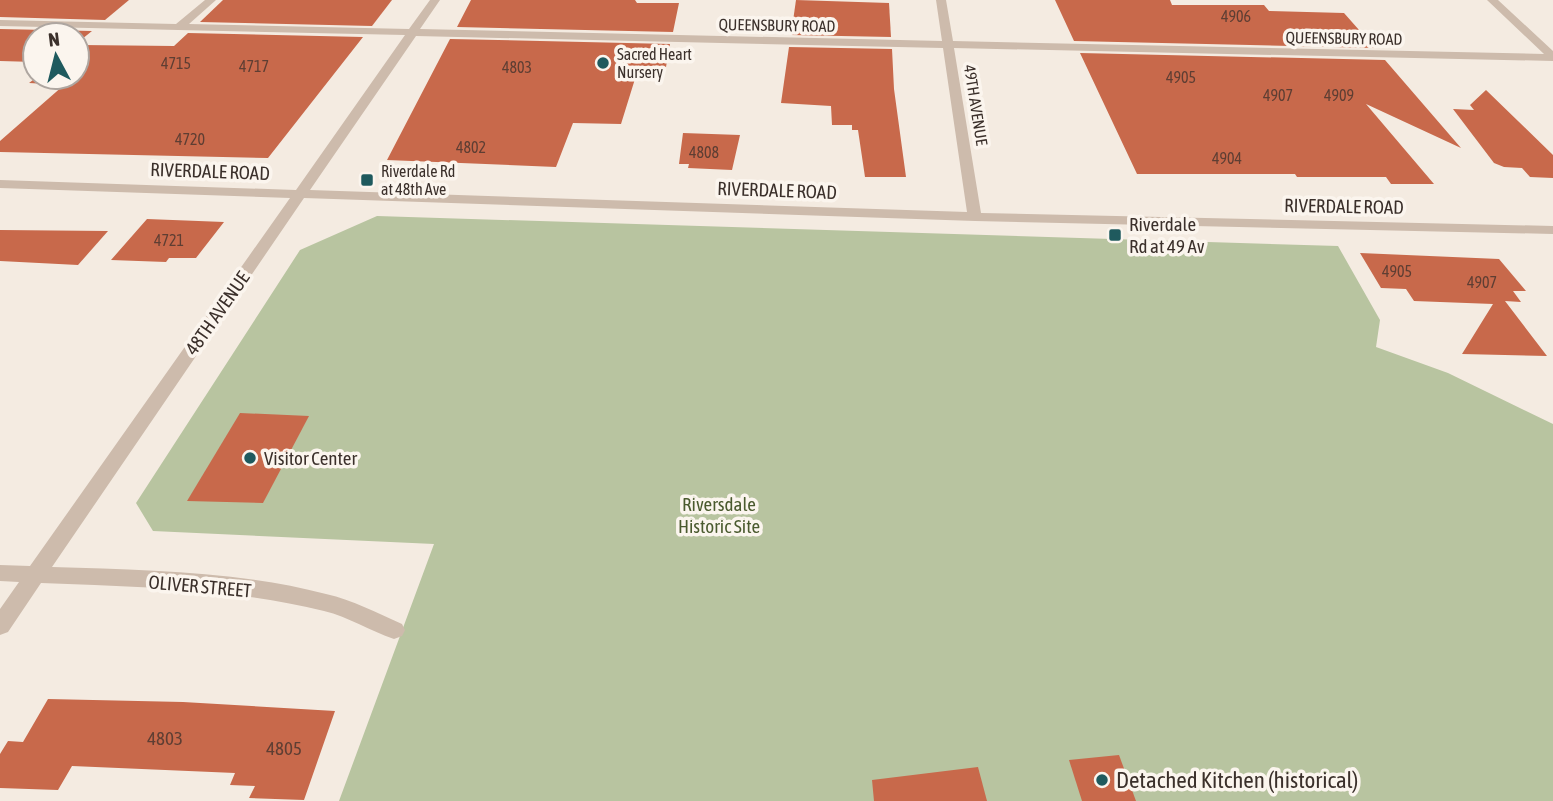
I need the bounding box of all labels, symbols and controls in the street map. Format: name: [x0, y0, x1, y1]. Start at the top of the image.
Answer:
house number: 4906: [1221, 7, 1251, 25]
street label: QUEENSBURY ROAD: [718, 15, 836, 35]
north arrow: [21, 21, 91, 91]
text: N: [47, 28, 61, 51]
street label: QUEENSBURY ROAD: [1285, 28, 1403, 48]
place label: Sacred Heart Nursery: [617, 45, 692, 82]
house number: 4715: [161, 54, 191, 72]
marker: Sacred Heart Nursery: [595, 55, 611, 71]
house number: 4717: [239, 57, 269, 75]
house number: 4803: [502, 58, 532, 76]
street label: 49TH AVENUE: [961, 63, 991, 147]
house number: 4905: [1166, 68, 1196, 86]
house number: 4907: [1263, 86, 1293, 104]
house number: 4909: [1324, 86, 1354, 104]
house number: 4720: [175, 130, 205, 148]
house number: 4802: [456, 138, 486, 156]
house number: 4808: [689, 143, 719, 161]
house number: 4904: [1212, 149, 1242, 167]
street label: RIVERDALE ROAD: [150, 158, 270, 184]
place label: Riverdale Rd at 48th Ave: [381, 162, 455, 198]
marker: Riverdale Rd at 48th Ave: [359, 172, 375, 188]
street label: RIVERDALE ROAD: [717, 177, 837, 203]
street label: RIVERDALE ROAD: [1284, 194, 1404, 218]
place label: Riverdale Rd at 49 Av: [1129, 213, 1205, 257]
marker: Riverdale Rd at 49 Av: [1107, 227, 1123, 243]
house number: 4721: [154, 231, 184, 249]
house number: 4905: [1382, 262, 1412, 280]
street label: 48TH AVENUE: [180, 267, 254, 359]
house number: 4907: [1467, 273, 1497, 291]
place label: Visitor Center: [264, 447, 357, 469]
marker: Visitor Center: [242, 450, 258, 466]
park label: Riversdale Historic Site: [678, 493, 760, 537]
street label: OLIVER STREET: [148, 571, 253, 602]
house number: 4803: [147, 727, 183, 749]
house number: 4805: [266, 737, 302, 759]
place label: Detached Kitchen (historical): [1116, 767, 1358, 793]
marker: Detached Kitchen (historical): [1094, 772, 1110, 788]

